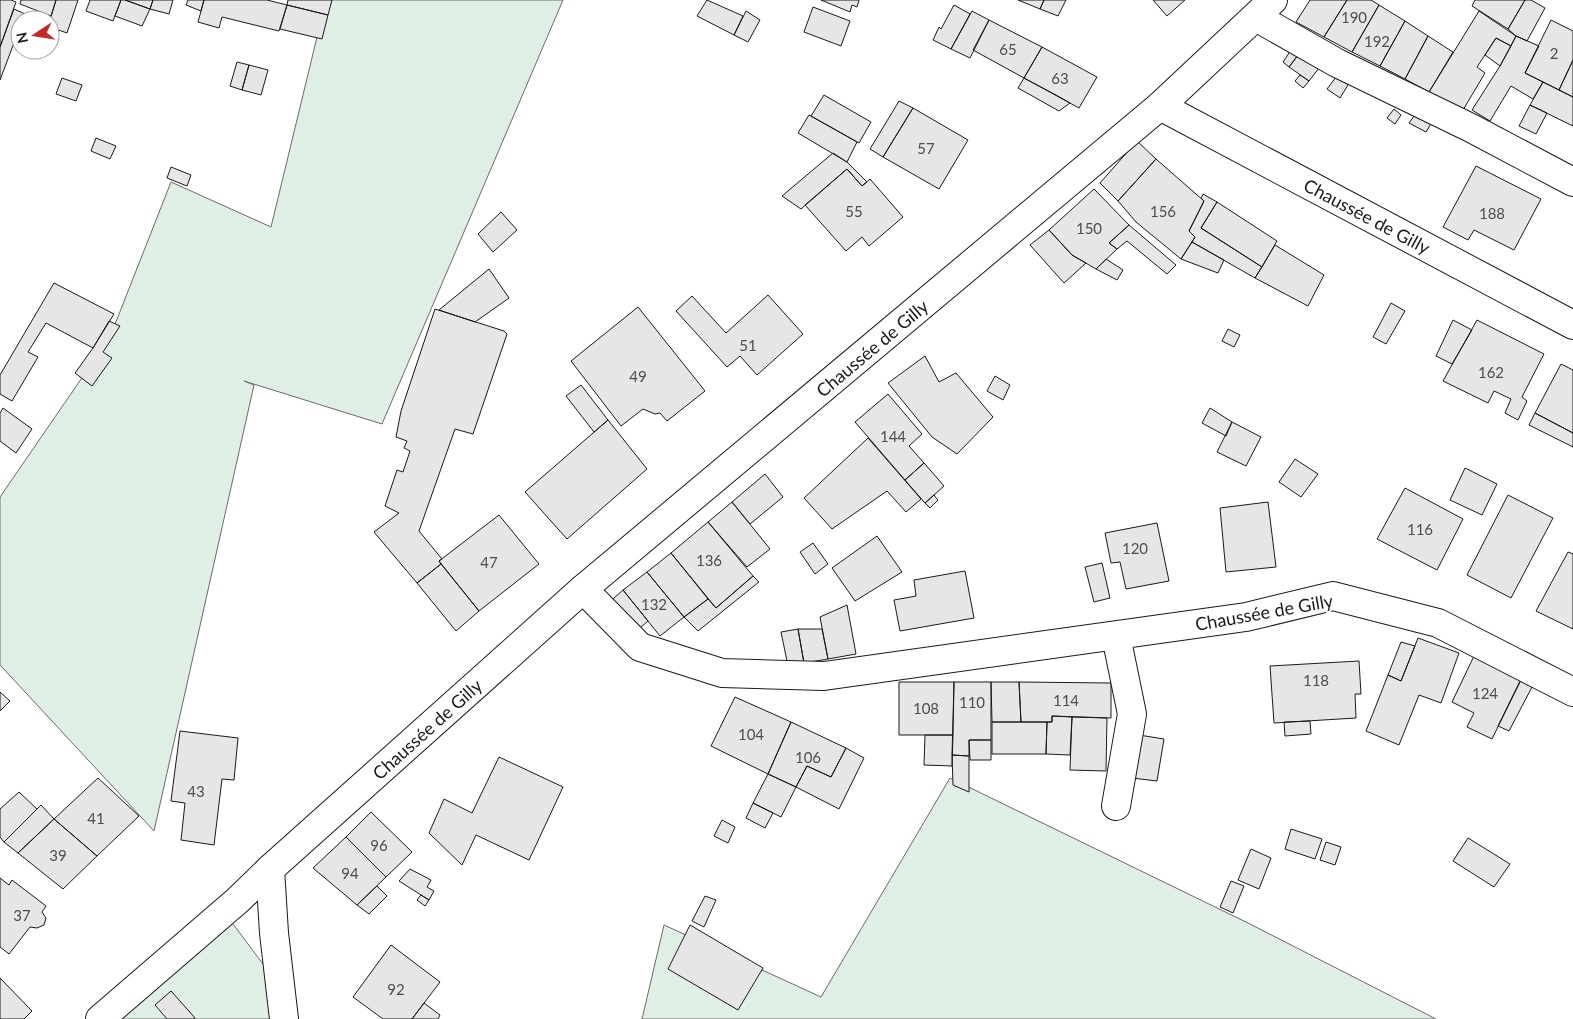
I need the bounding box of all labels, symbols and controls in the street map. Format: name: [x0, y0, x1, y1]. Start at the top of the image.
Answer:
house number: 190: [1341, 8, 1367, 26]
north arrow: [10, 10, 60, 60]
text: N: [12, 31, 31, 45]
house number: 192: [1364, 32, 1390, 50]
house number: 65: [999, 40, 1017, 58]
house number: 2: [1550, 44, 1558, 62]
house number: 63: [1051, 69, 1069, 87]
house number: 57: [917, 139, 935, 157]
street label: Chaussée de Gilly: [1300, 174, 1434, 259]
house number: 55: [845, 202, 863, 220]
house number: 156: [1150, 202, 1176, 220]
house number: 188: [1479, 204, 1505, 222]
house number: 150: [1076, 219, 1102, 237]
street label: Chaussée de Gilly: [811, 294, 933, 401]
house number: 51: [739, 336, 757, 354]
house number: 162: [1478, 363, 1504, 381]
house number: 49: [629, 367, 647, 385]
house number: 144: [880, 427, 906, 445]
house number: 116: [1407, 520, 1433, 538]
house number: 120: [1122, 539, 1148, 557]
house number: 136: [696, 551, 722, 569]
house number: 47: [480, 553, 498, 571]
street label: Chaussée de Gilly: [1193, 589, 1335, 635]
house number: 132: [641, 595, 667, 613]
house number: 118: [1303, 671, 1329, 689]
street label: Chaussée de Gilly: [368, 674, 487, 784]
house number: 124: [1472, 684, 1498, 702]
house number: 114: [1053, 691, 1079, 709]
house number: 110: [959, 693, 985, 711]
house number: 108: [913, 699, 939, 717]
house number: 104: [738, 725, 764, 743]
house number: 106: [795, 748, 821, 766]
house number: 43: [187, 782, 205, 800]
house number: 41: [87, 809, 105, 827]
house number: 96: [370, 836, 388, 854]
house number: 39: [49, 846, 67, 864]
house number: 94: [341, 864, 359, 882]
house number: 37: [13, 906, 31, 924]
house number: 92: [387, 980, 405, 998]

